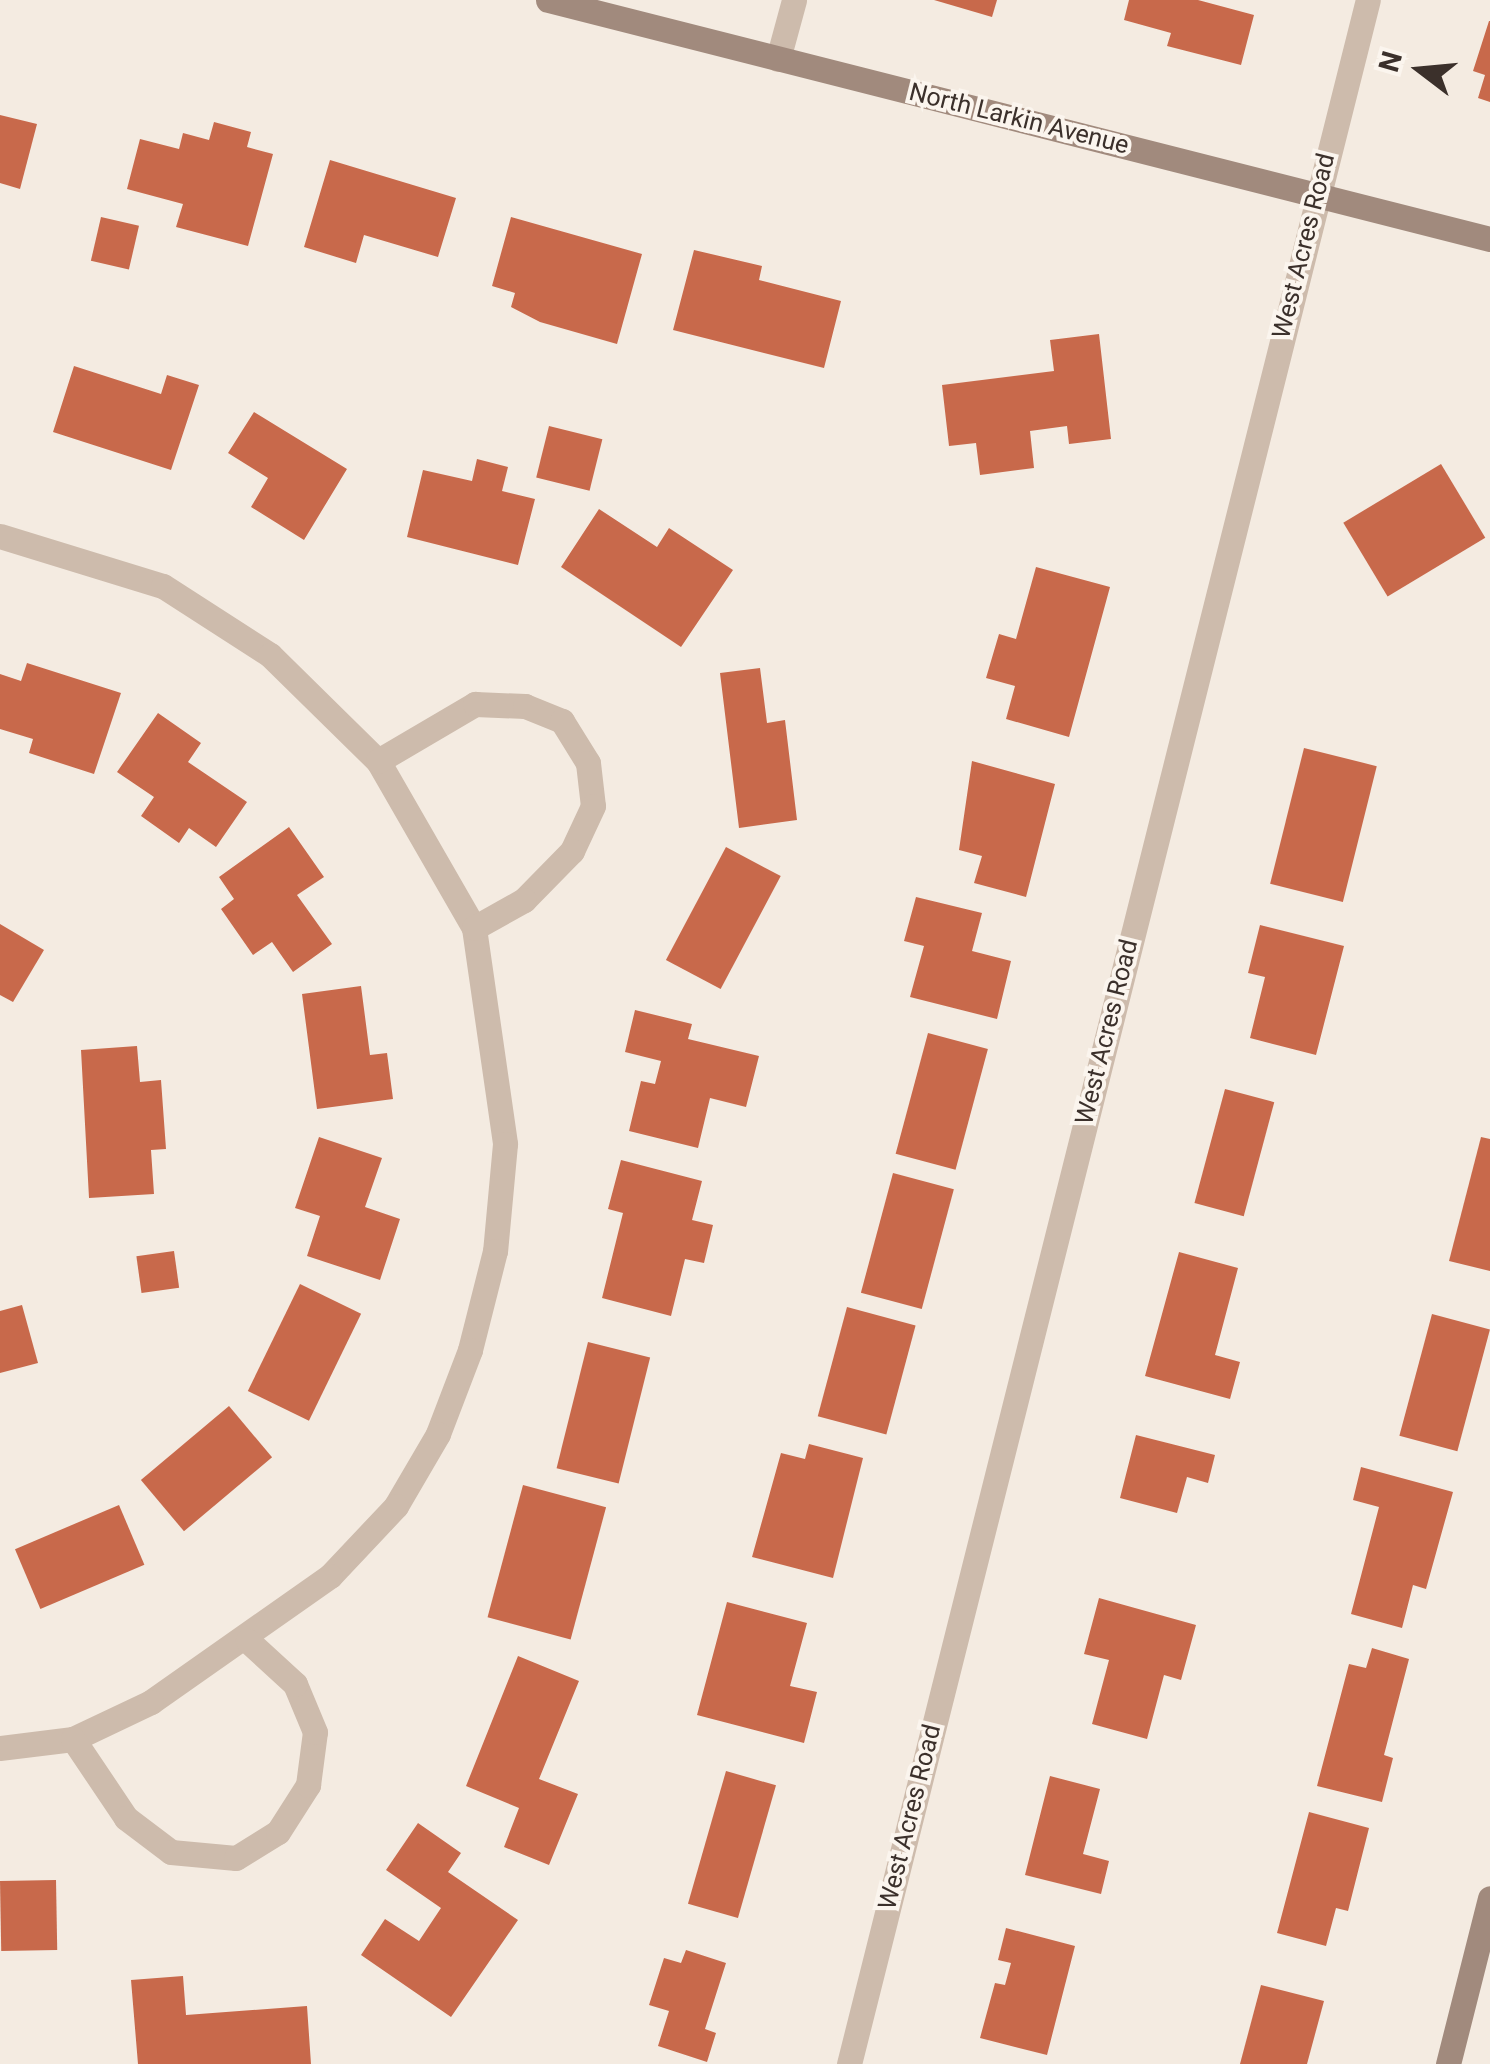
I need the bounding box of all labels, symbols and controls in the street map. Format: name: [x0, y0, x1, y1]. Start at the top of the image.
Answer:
north arrow: [1370, 20, 1470, 120]
text: N: [1372, 48, 1409, 76]
street label: North Larkin Avenue: [906, 77, 1132, 161]
street label: West Acres Road: [1266, 150, 1342, 342]
street label: West Acres Road: [1069, 936, 1145, 1128]
street label: West Acres Road: [872, 1721, 948, 1913]

